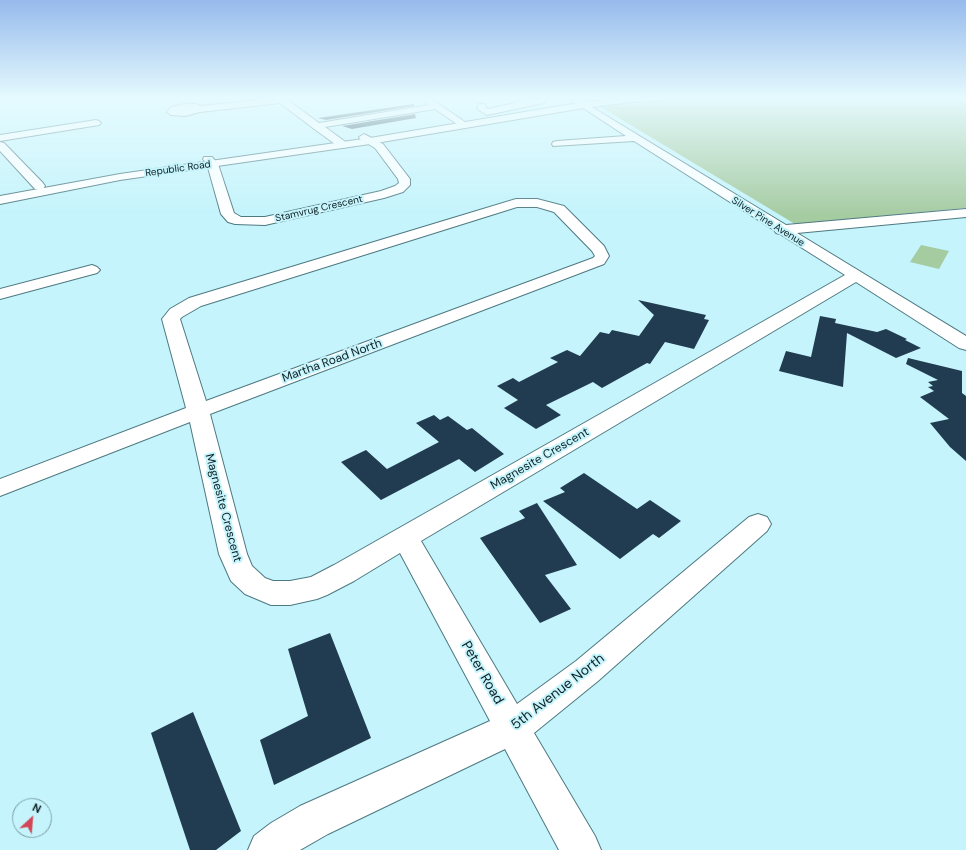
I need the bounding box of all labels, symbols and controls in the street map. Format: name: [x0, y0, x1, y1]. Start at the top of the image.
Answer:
street label: Republic Road: [145, 158, 211, 180]
street label: Stamvrug Crescent: [274, 193, 364, 225]
street label: Silver Pine Avenue: [729, 195, 807, 249]
street label: Martha Road North: [280, 336, 384, 386]
street label: Magnesite Crescent: [488, 425, 592, 493]
street label: Magnesite Crescent: [202, 452, 244, 564]
street label: Peter Road: [457, 638, 507, 708]
street label: 5th Avenue North: [508, 650, 608, 734]
north arrow: [12, 798, 52, 838]
text: N: [30, 800, 43, 816]

